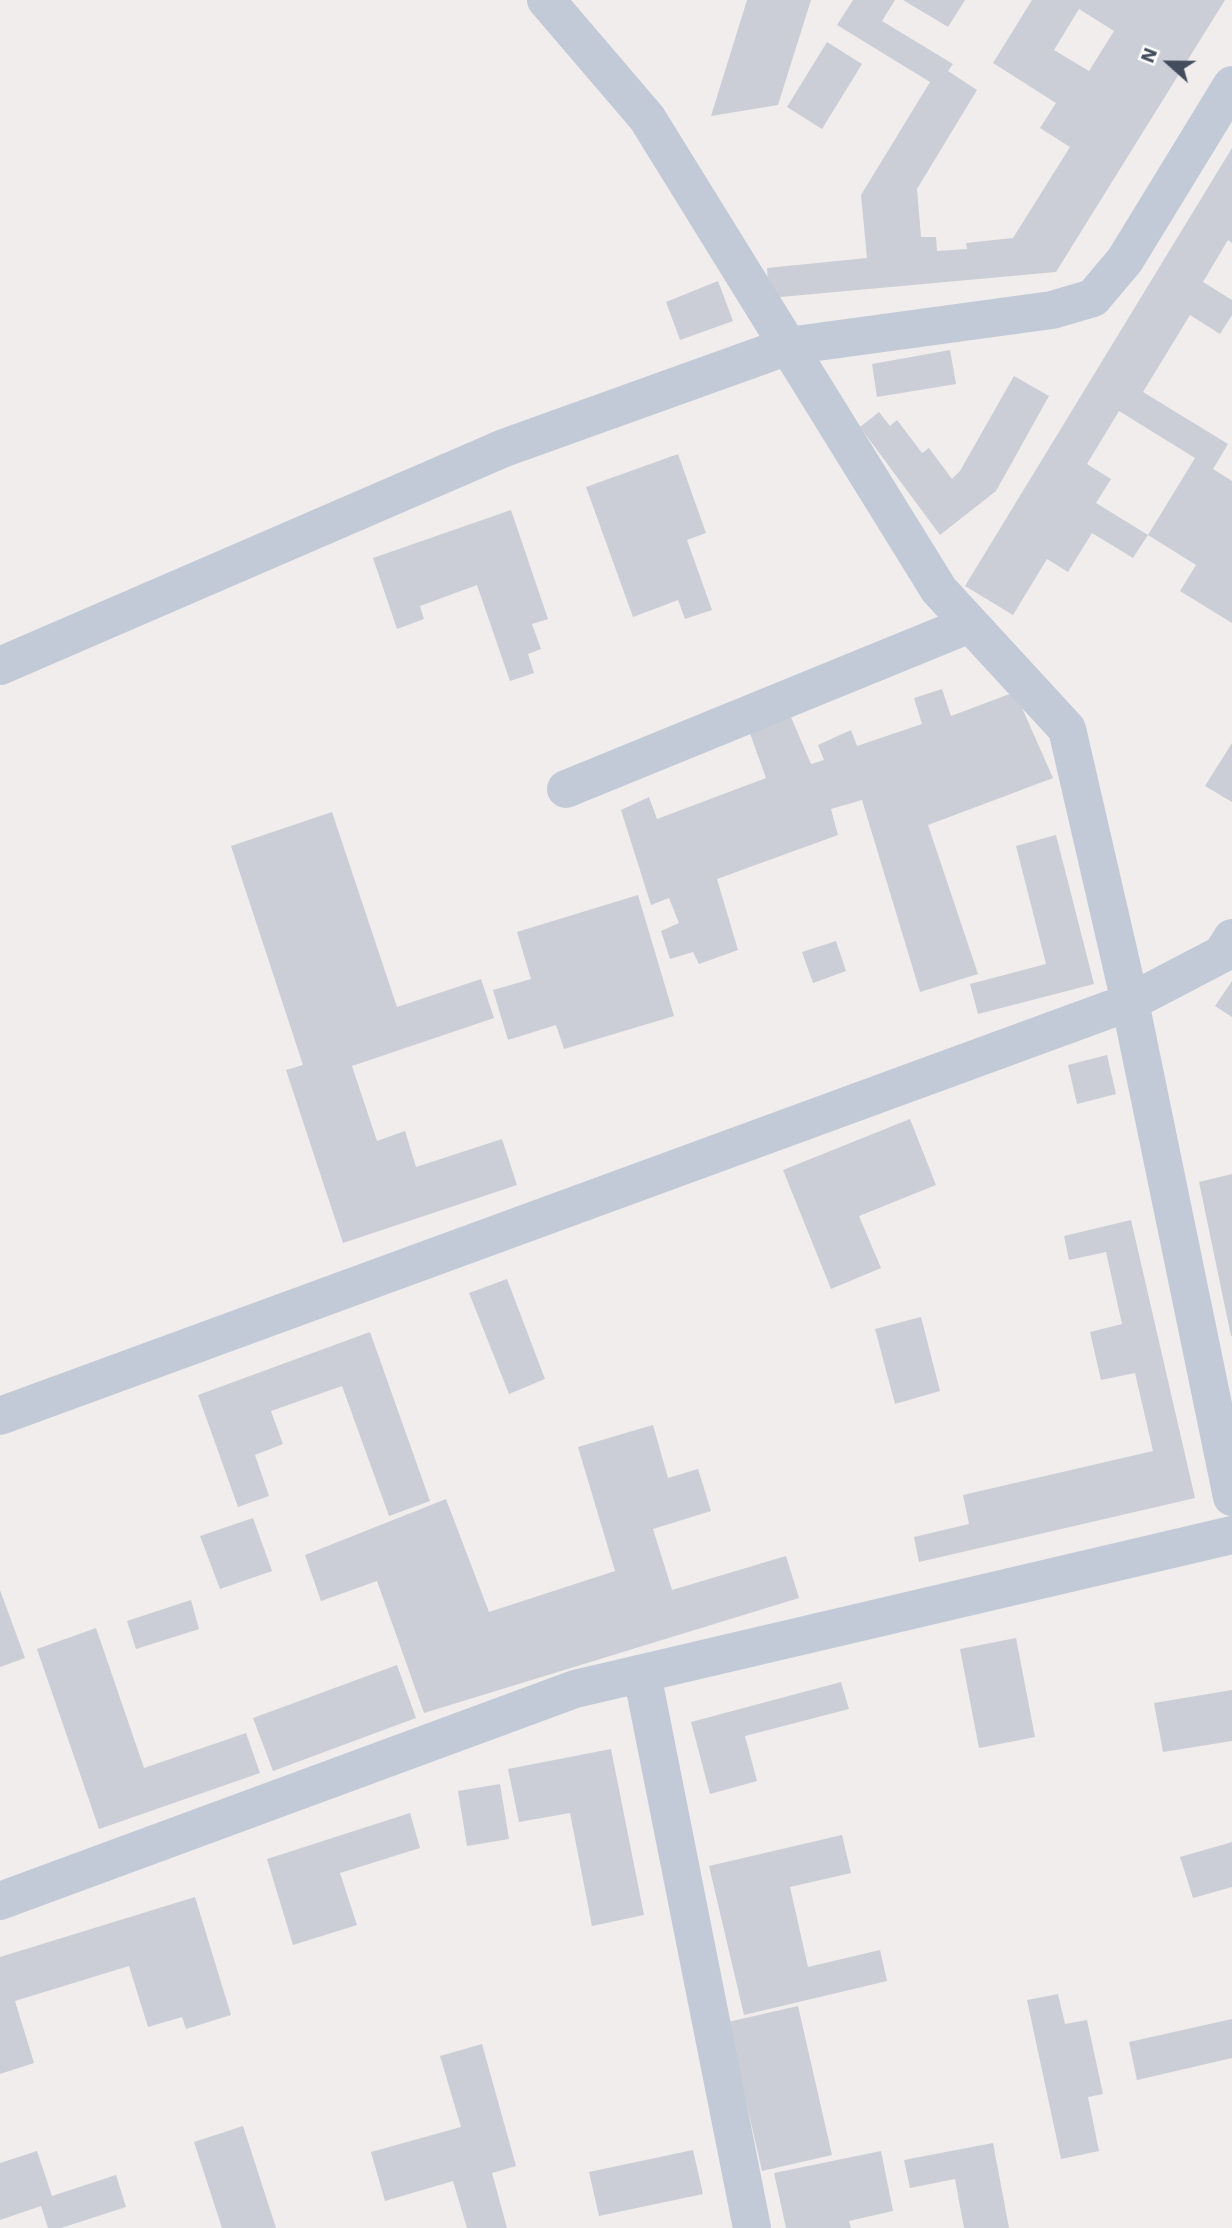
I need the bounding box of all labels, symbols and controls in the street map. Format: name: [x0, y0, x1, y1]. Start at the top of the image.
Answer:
north arrow: [1134, 28, 1204, 98]
text: N: [1136, 45, 1162, 66]

